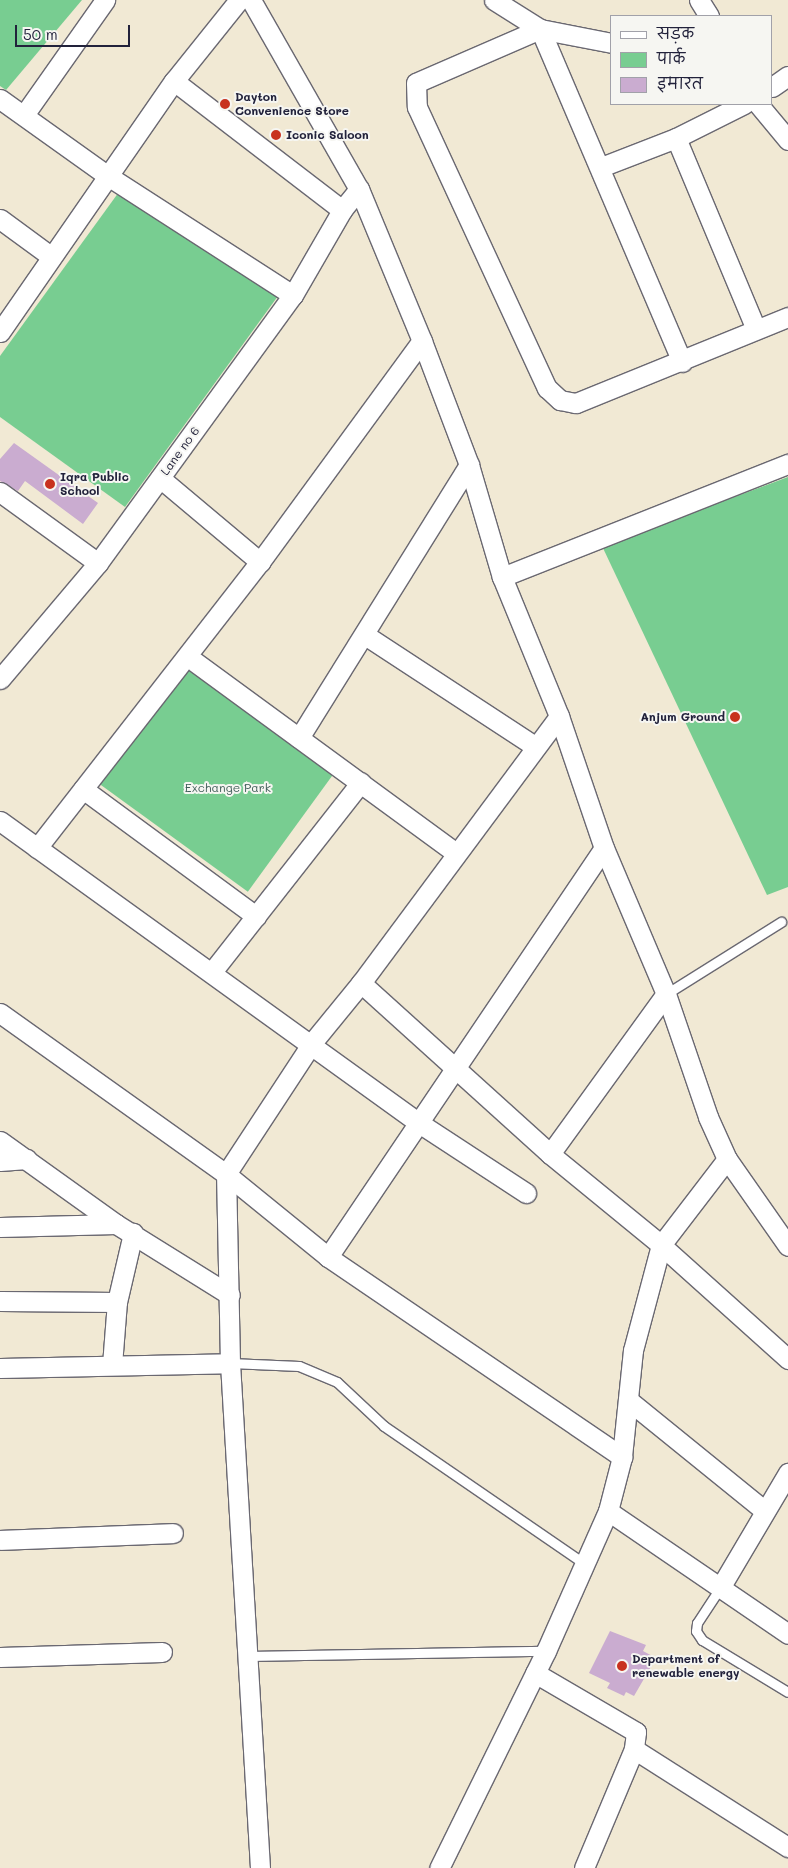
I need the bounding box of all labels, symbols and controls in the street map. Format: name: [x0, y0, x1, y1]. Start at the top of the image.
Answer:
scale bar: [18, 15, 132, 47]
legend: [610, 15, 773, 105]
text: सड़क: [657, 23, 694, 43]
text: 50 m: [23, 24, 58, 44]
text: पार्क: [657, 48, 685, 68]
text: इमारत: [657, 73, 703, 93]
place label: Dayton Convenience Store: [235, 90, 349, 118]
marker: Dayton Convenience Store: [219, 98, 231, 110]
place label: Iconic Saloon: [286, 128, 369, 142]
marker: Iconic Saloon: [270, 129, 282, 141]
street label: Lane no 6: [158, 424, 202, 478]
place label: Iqra Public School: [60, 470, 129, 498]
marker: Iqra Public School: [44, 478, 56, 490]
place label: Anjum Ground: [640, 710, 725, 724]
marker: Anjum Ground: [729, 711, 741, 723]
park label: Exchange Park: [185, 781, 271, 795]
place label: Department of renewable energy: [632, 1652, 739, 1680]
marker: Department of renewable energy: [616, 1660, 628, 1672]

